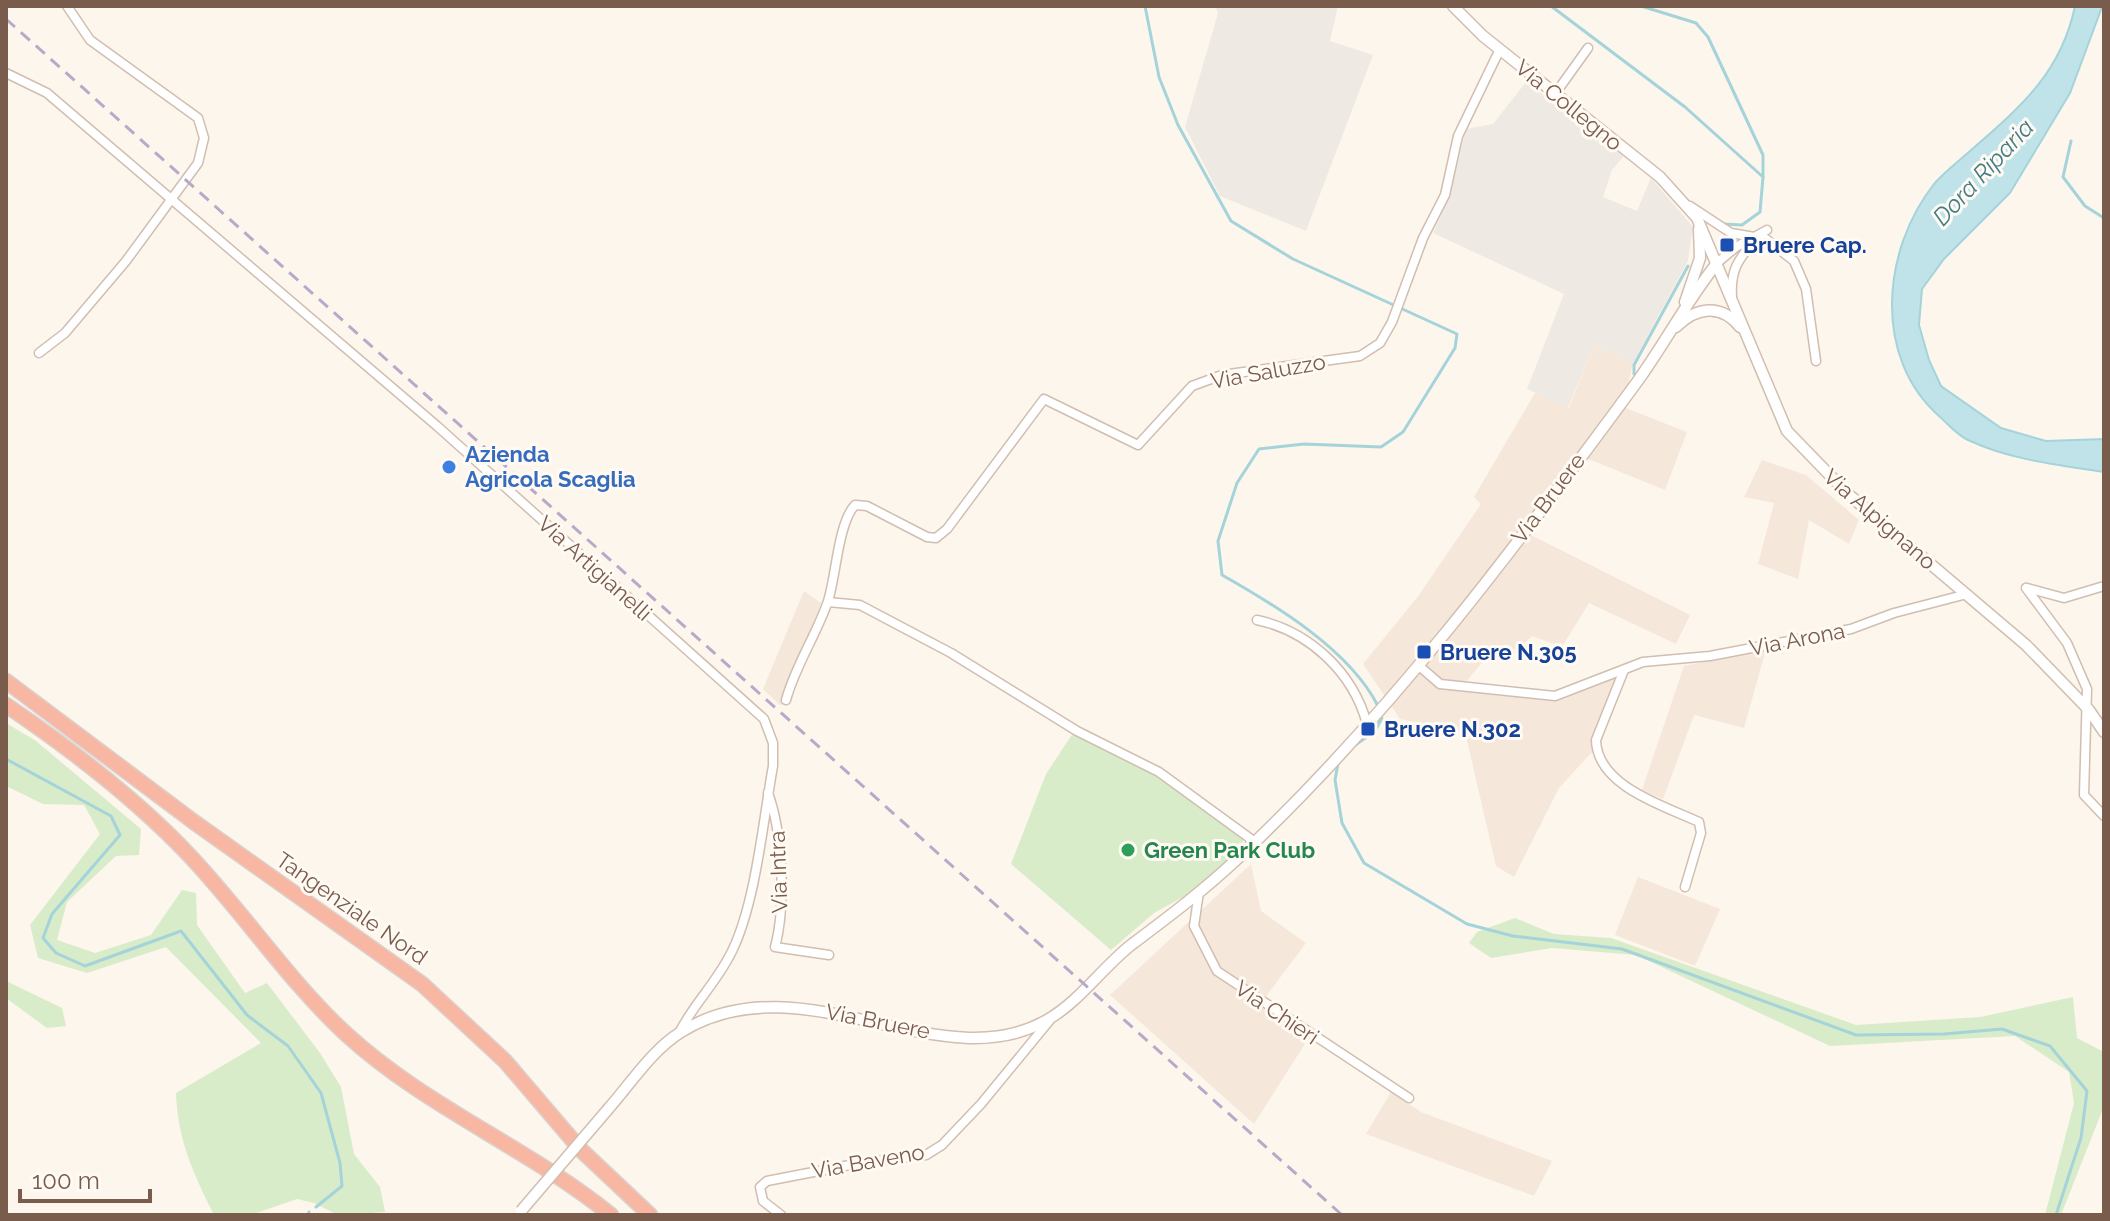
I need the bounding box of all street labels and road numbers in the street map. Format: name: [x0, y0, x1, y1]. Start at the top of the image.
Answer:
street label: Via Collegno: [1510, 54, 1628, 156]
street label: Via Saluzzo: [1209, 348, 1327, 394]
street label: Via Bruere: [1506, 448, 1590, 548]
street label: Via Alpignano: [1819, 463, 1941, 575]
street label: Via Artigianelli: [533, 510, 657, 626]
street label: Via Arona: [1747, 617, 1847, 661]
street label: Via Intra: [764, 830, 792, 914]
street label: Tangenziale Nord: [271, 846, 433, 970]
street label: Via Chieri: [1230, 975, 1324, 1049]
street label: Via Bruere: [824, 998, 933, 1044]
street label: Via Baveno: [810, 1138, 926, 1184]

